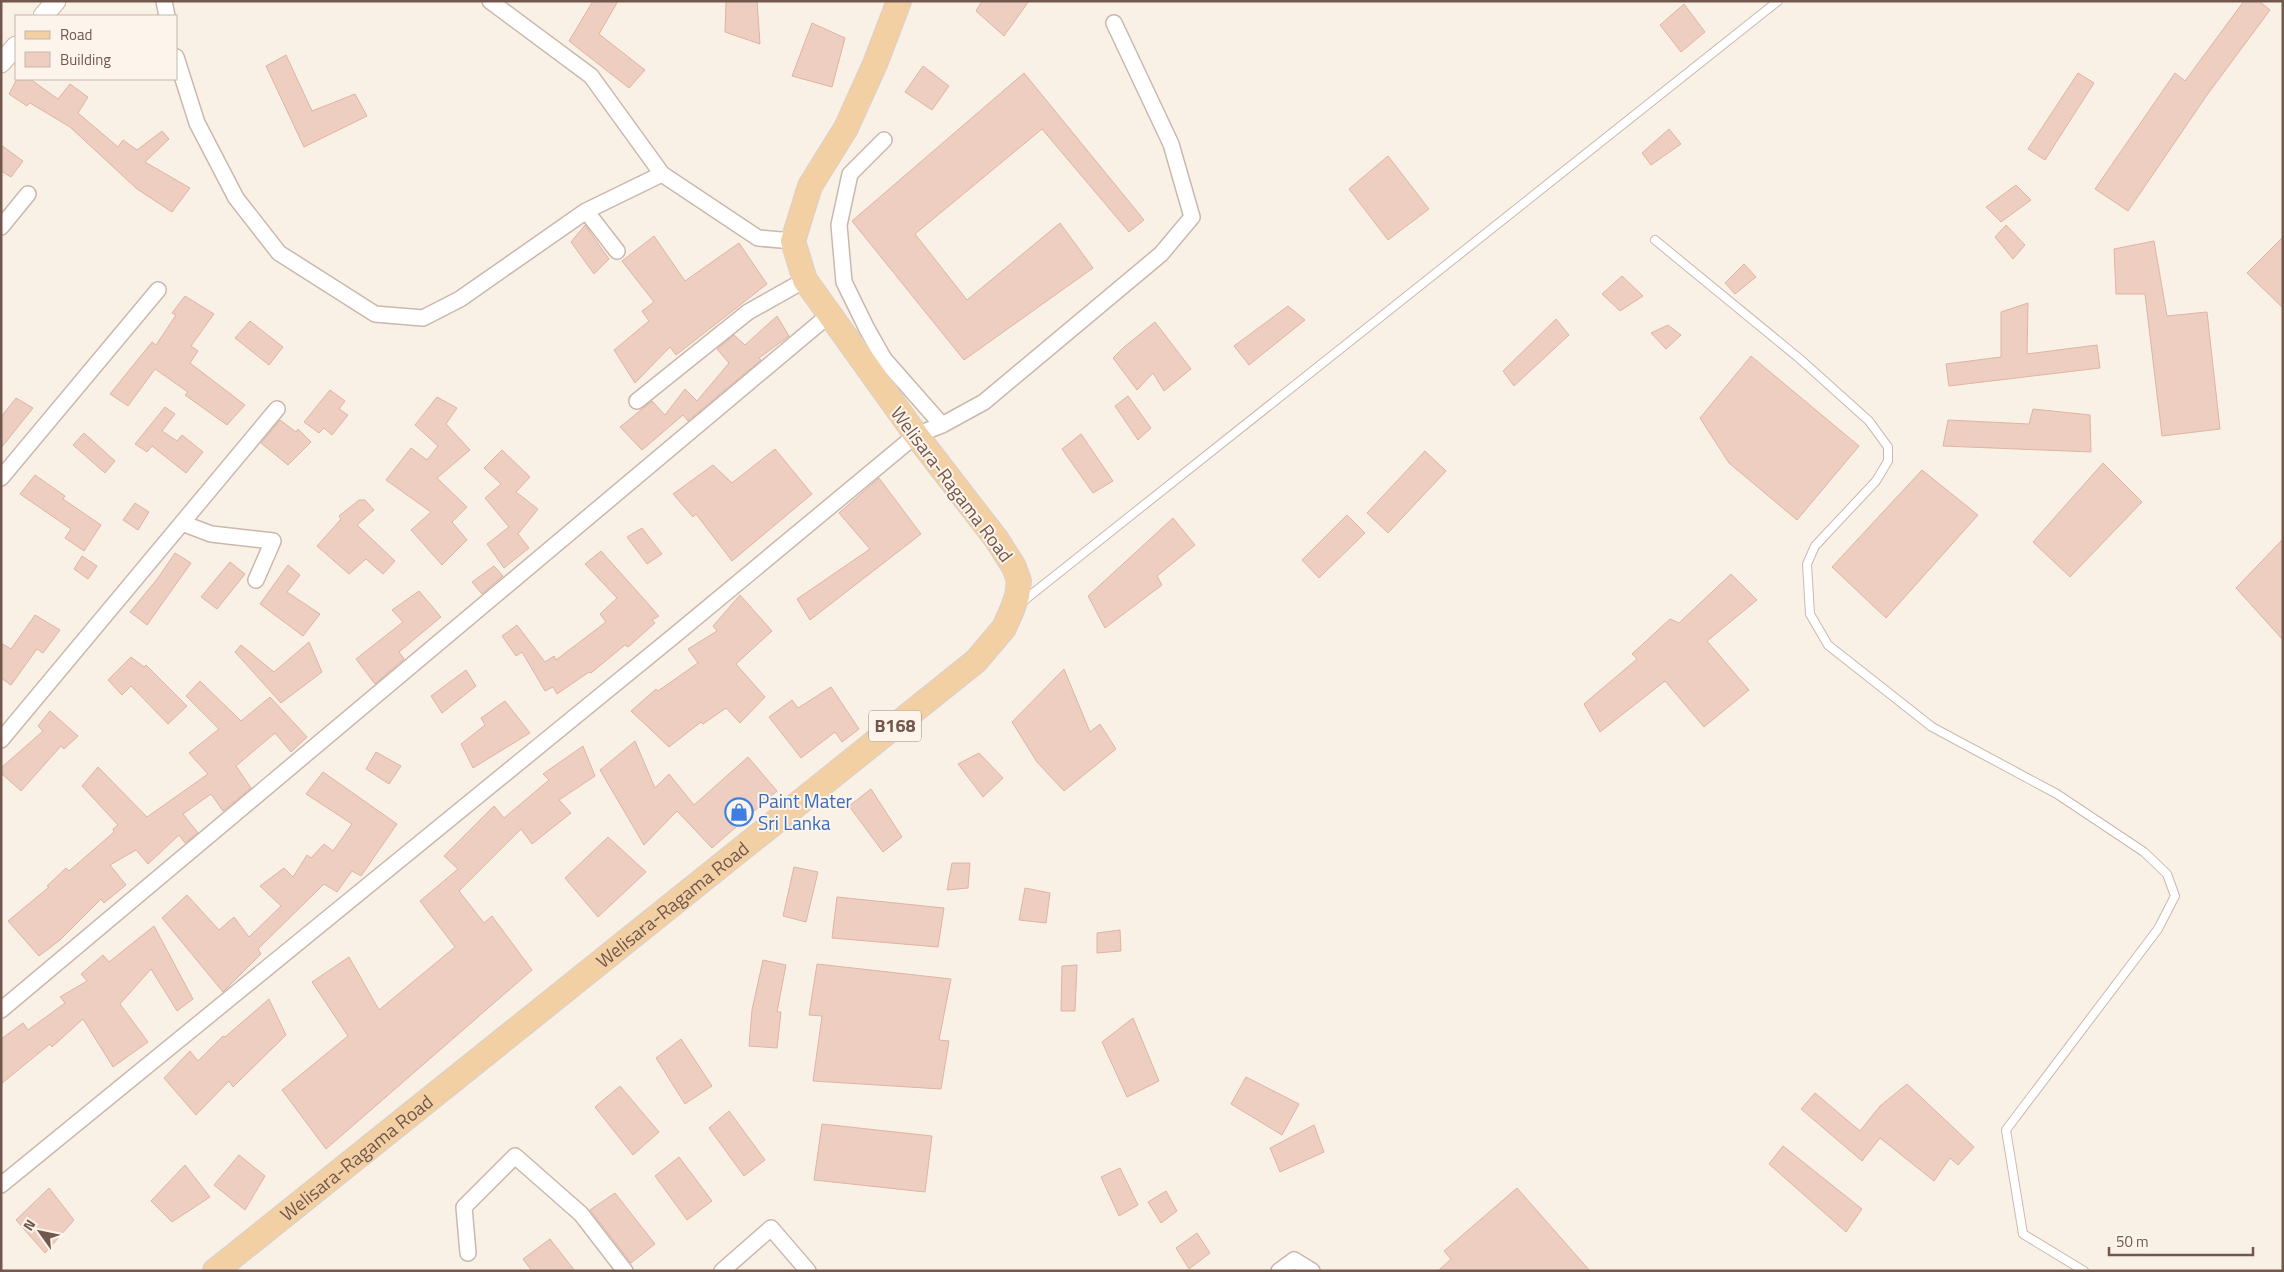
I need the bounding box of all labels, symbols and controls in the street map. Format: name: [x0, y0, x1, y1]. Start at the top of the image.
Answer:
legend: [15, 15, 178, 80]
text: Road: [60, 23, 92, 46]
text: Building: [60, 48, 111, 71]
street label: Welisara-Ragama Road: [884, 400, 1021, 568]
road number: B168: [869, 710, 921, 741]
place label: Paint Mater Sri Lanka: [758, 786, 853, 837]
shop icon: Paint Mater Sri Lanka: [724, 797, 754, 827]
street label: Welisara-Ragama Road: [589, 834, 755, 974]
street label: Welisara-Ragama Road: [273, 1087, 439, 1228]
north arrow: [15, 1207, 65, 1257]
text: N: [17, 1215, 40, 1234]
scale bar: [2109, 1224, 2253, 1256]
text: 50 m: [2116, 1230, 2149, 1253]

